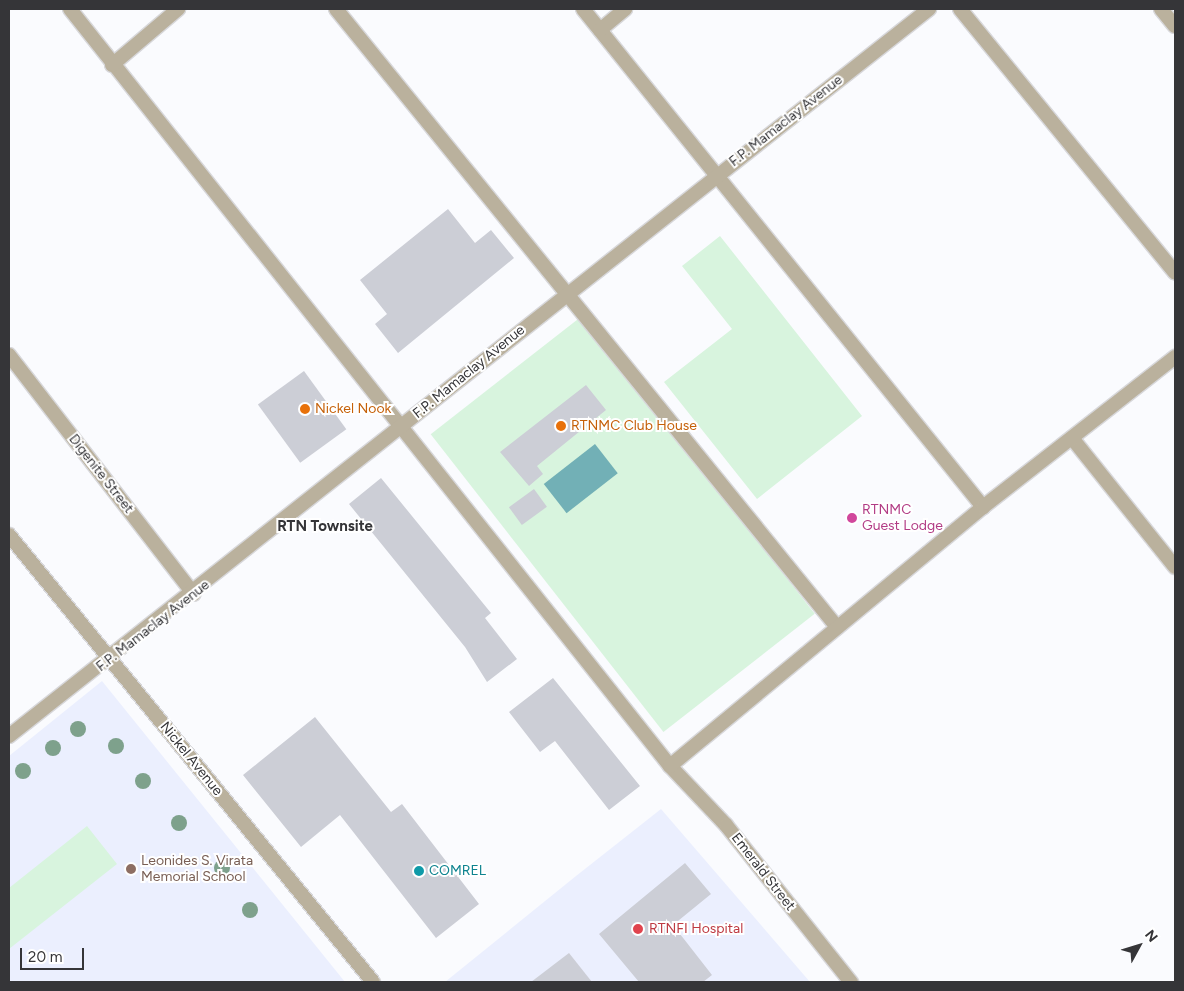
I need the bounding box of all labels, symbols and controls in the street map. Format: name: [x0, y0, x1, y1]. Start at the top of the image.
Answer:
street label: F.P. Mamaclay Avenue: [726, 72, 846, 170]
street label: F.P. Mamaclay Avenue: [410, 322, 528, 422]
place label: Nickel Nook: [315, 401, 391, 417]
marker: Nickel Nook: [299, 403, 311, 415]
place label: RTNMC Club House: [571, 418, 697, 434]
marker: RTNMC Club House: [555, 420, 567, 432]
street label: Digenite Street: [65, 431, 137, 517]
place label: RTNMC Guest Lodge: [862, 502, 943, 534]
marker: RTNMC Guest Lodge: [846, 512, 858, 524]
district label: RTN Townsite: [277, 518, 373, 536]
street label: F.P. Mamaclay Avenue: [93, 577, 213, 675]
street label: Nickel Avenue: [156, 719, 226, 799]
street label: Emerald Street: [728, 830, 798, 914]
place label: Leonides S. Virata Memorial School: [141, 853, 253, 886]
marker: Leonides S. Virata Memorial School: [125, 863, 137, 875]
place label: COMREL: [429, 863, 486, 879]
marker: COMREL: [413, 865, 425, 877]
place label: RTNFI Hospital: [649, 921, 743, 937]
north arrow: [1114, 921, 1164, 971]
marker: RTNFI Hospital: [631, 922, 645, 936]
text: N: [1141, 927, 1161, 946]
scale bar: [22, 938, 86, 970]
text: 20 m: [28, 948, 62, 966]

